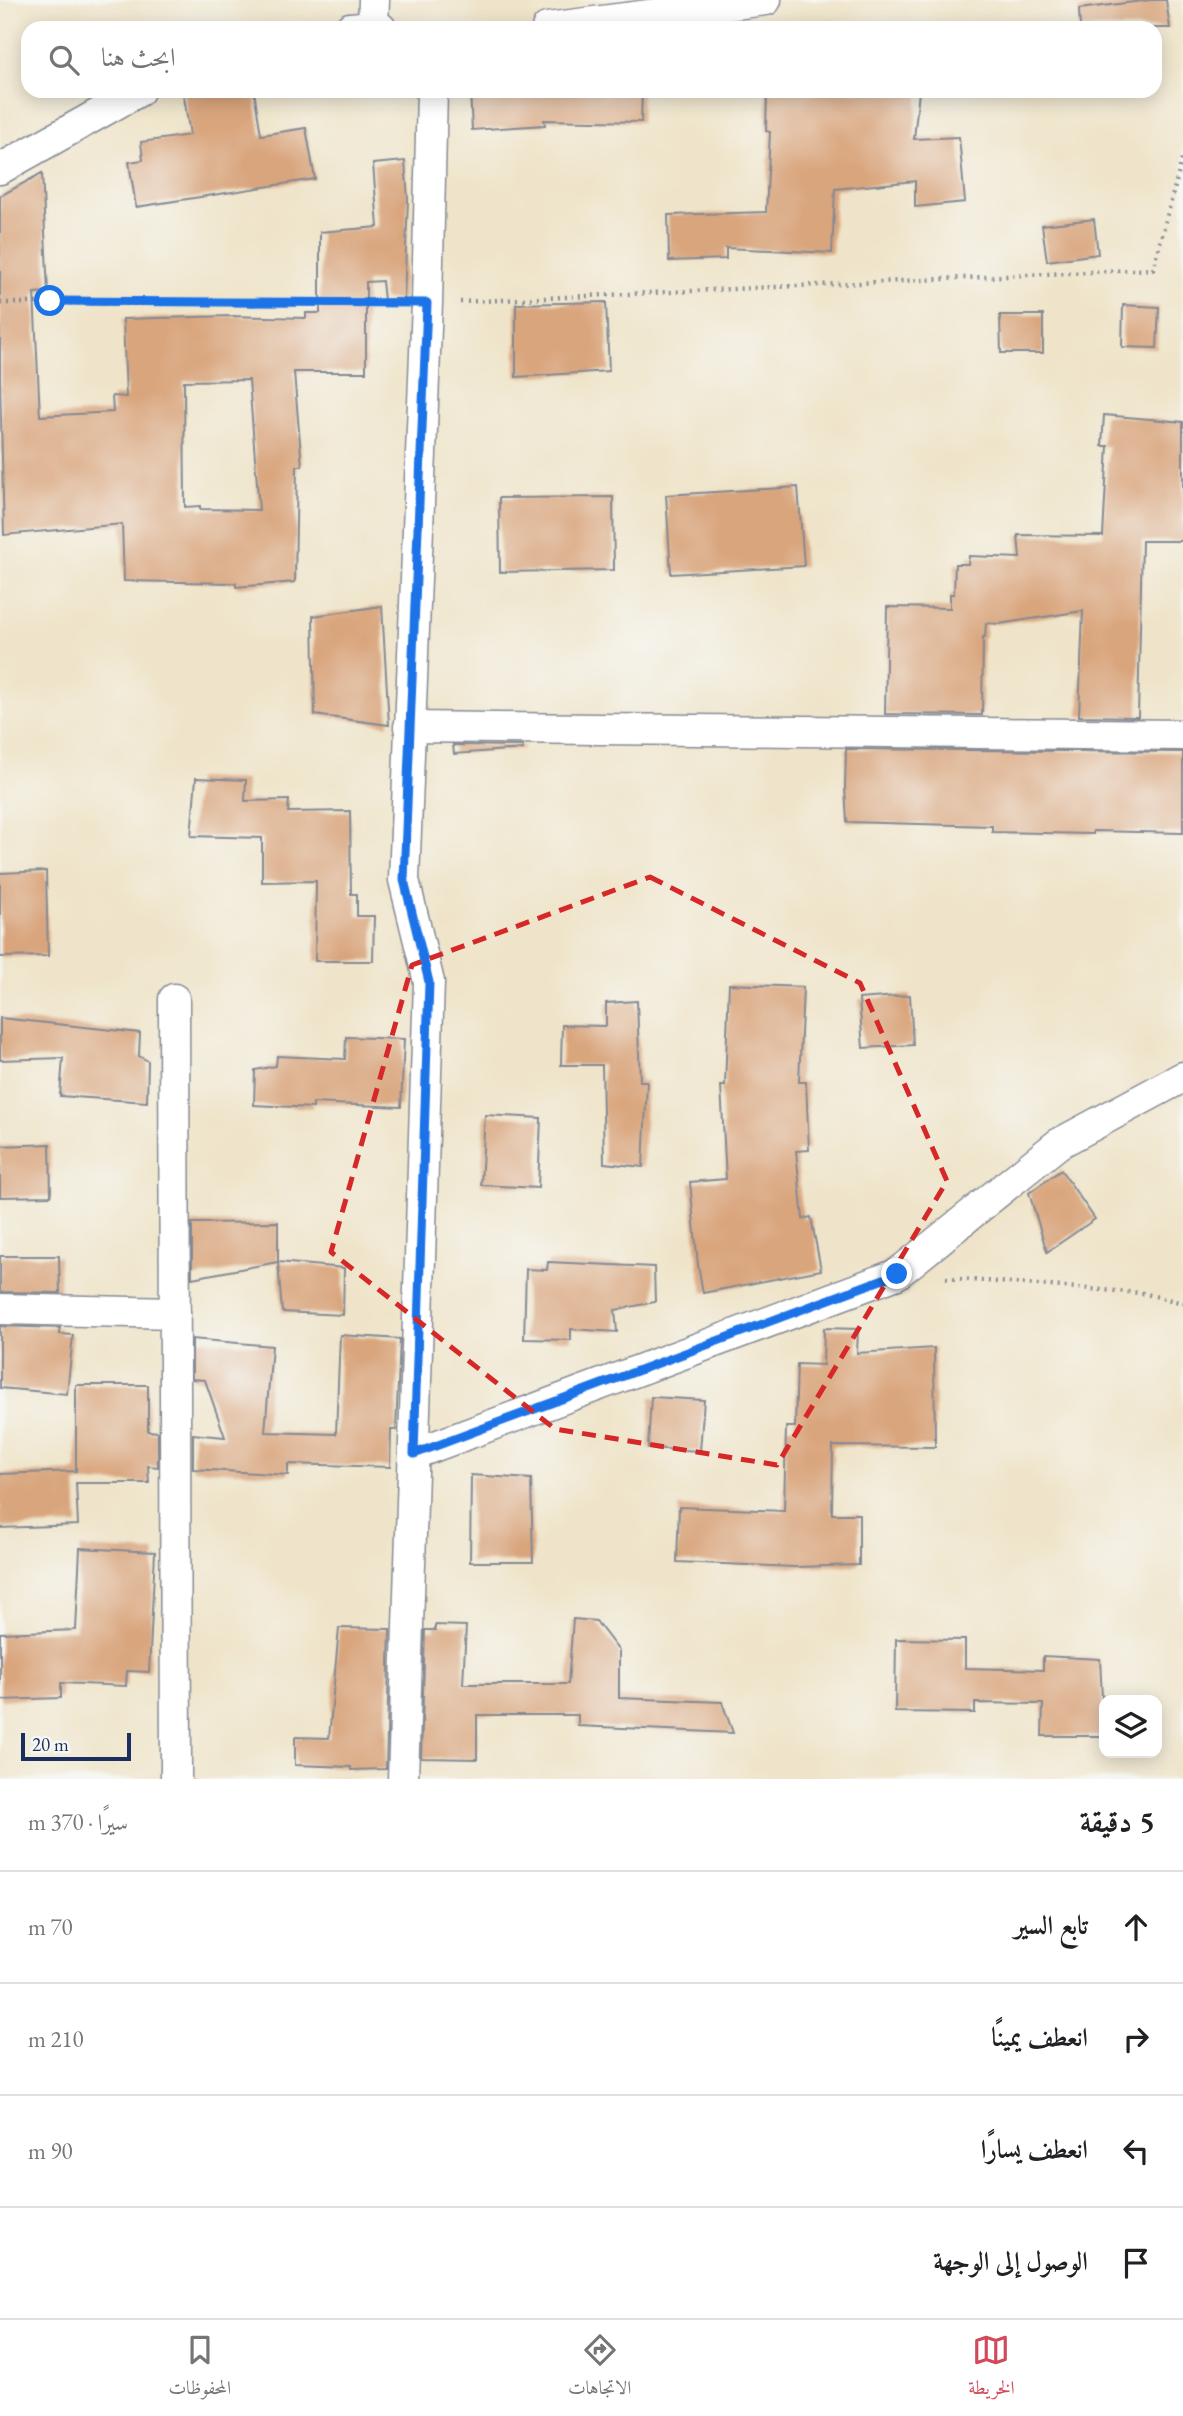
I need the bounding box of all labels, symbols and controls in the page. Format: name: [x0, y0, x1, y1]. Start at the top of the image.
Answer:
search box: [21, 21, 1162, 98]
text: ابحث هنا: [101, 40, 176, 74]
icon: search: [45, 41, 83, 79]
route start: [34, 285, 65, 316]
route end: [881, 1258, 912, 1289]
map controls: [1099, 1695, 1162, 1758]
button: layers: [1099, 1695, 1162, 1758]
scale bar: [21, 1730, 131, 1762]
text: 20 m: [32, 1732, 69, 1757]
text: 5 دقيقة: [1080, 1802, 1155, 1841]
text: سيرًا · 370 m: [28, 1807, 128, 1837]
text: تابع السير: [1014, 1908, 1088, 1942]
icon: ahead: [1117, 1908, 1155, 1946]
text: 70 m: [28, 1912, 73, 1942]
text: انعطف يمينًا: [991, 2020, 1088, 2054]
icon: right: [1117, 2020, 1155, 2058]
text: 210 m: [28, 2024, 84, 2054]
text: انعطف يسارًا: [981, 2132, 1088, 2166]
icon: left: [1117, 2132, 1155, 2170]
text: 90 m: [28, 2136, 73, 2166]
text: الوصول إلى الوجهة: [933, 2244, 1088, 2278]
icon: arrive: [1117, 2244, 1155, 2282]
tab: المحفوظات: [168, 2331, 231, 2406]
tab: الاتجاهات: [568, 2331, 631, 2406]
tab: الخريطة: [968, 2331, 1015, 2406]

